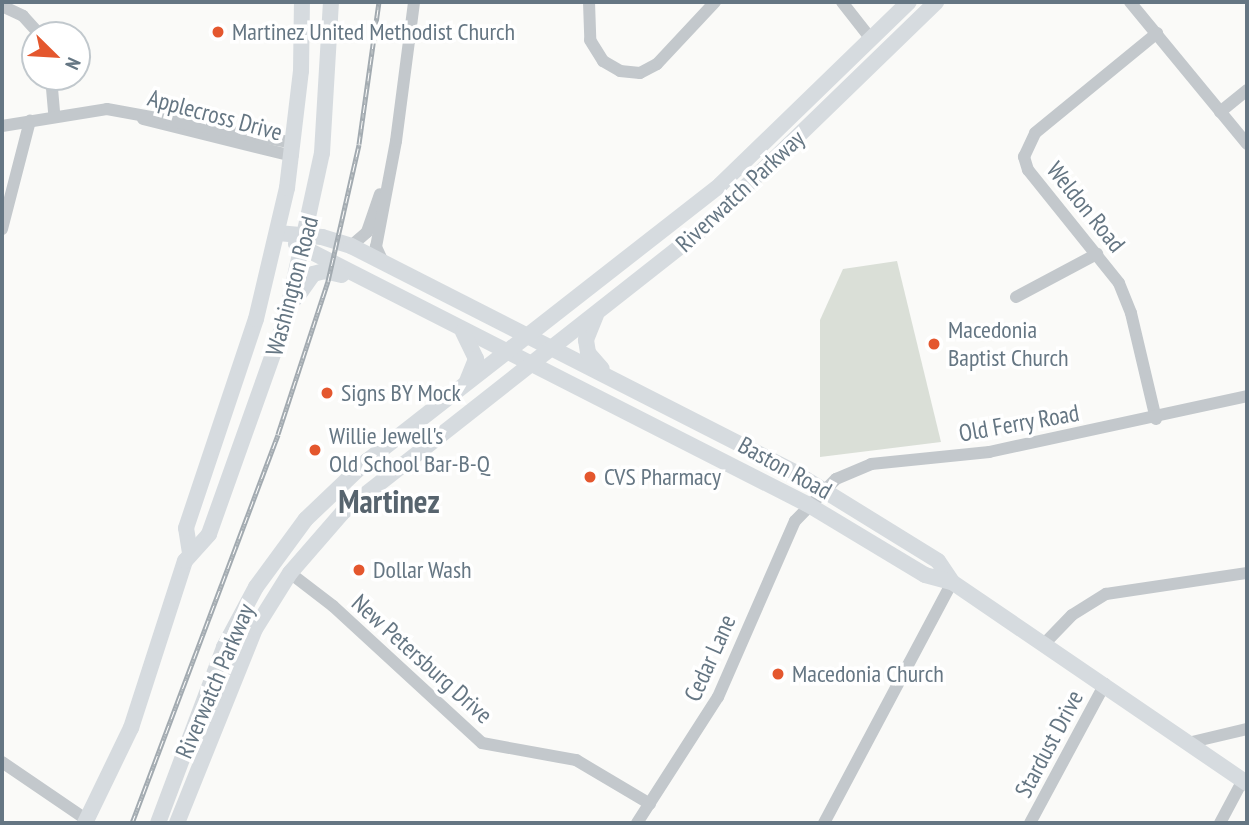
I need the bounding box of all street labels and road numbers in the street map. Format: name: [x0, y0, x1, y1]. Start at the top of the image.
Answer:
street label: Applecross Drive: [145, 83, 285, 147]
street label: Riverwatch Parkway: [670, 124, 810, 258]
street label: Weldon Road: [1041, 156, 1131, 258]
street label: Washington Road: [260, 213, 324, 359]
street label: Old Ferry Road: [956, 398, 1082, 448]
street label: Baston Road: [733, 431, 837, 505]
street label: New Petersburg Drive: [346, 588, 498, 730]
street label: Riverwatch Parkway: [169, 599, 261, 763]
street label: Cedar Lane: [678, 610, 742, 706]
street label: Stardust Drive: [1009, 685, 1089, 803]

